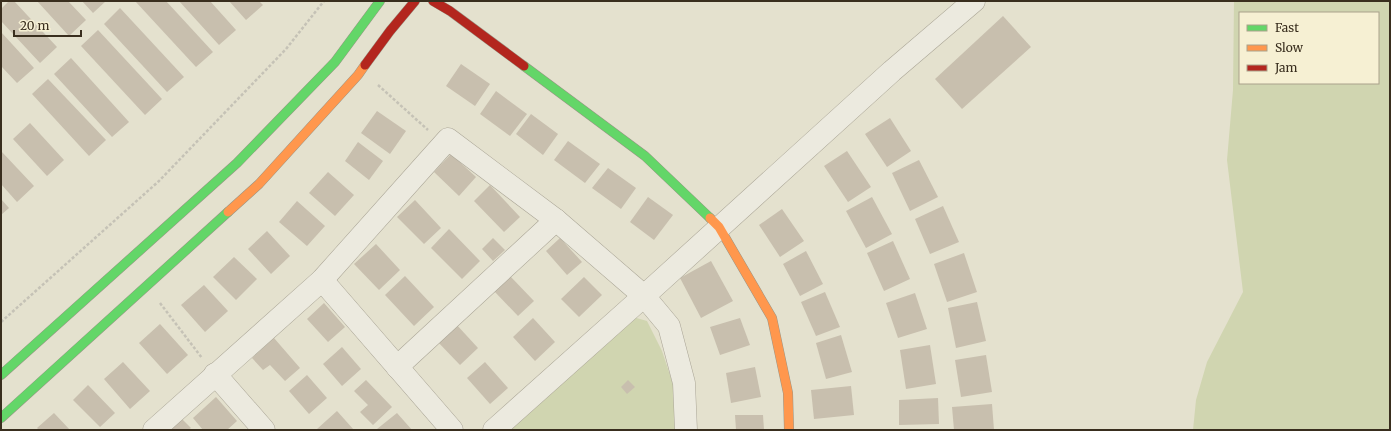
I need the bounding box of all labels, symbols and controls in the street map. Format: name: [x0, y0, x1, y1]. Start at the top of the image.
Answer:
scale bar: [14, 12, 81, 38]
legend: [1239, 12, 1379, 84]
text: 20 m: [20, 18, 49, 33]
text: Fast: [1275, 20, 1299, 35]
text: Slow: [1275, 40, 1304, 55]
text: Jam: [1274, 60, 1298, 75]

